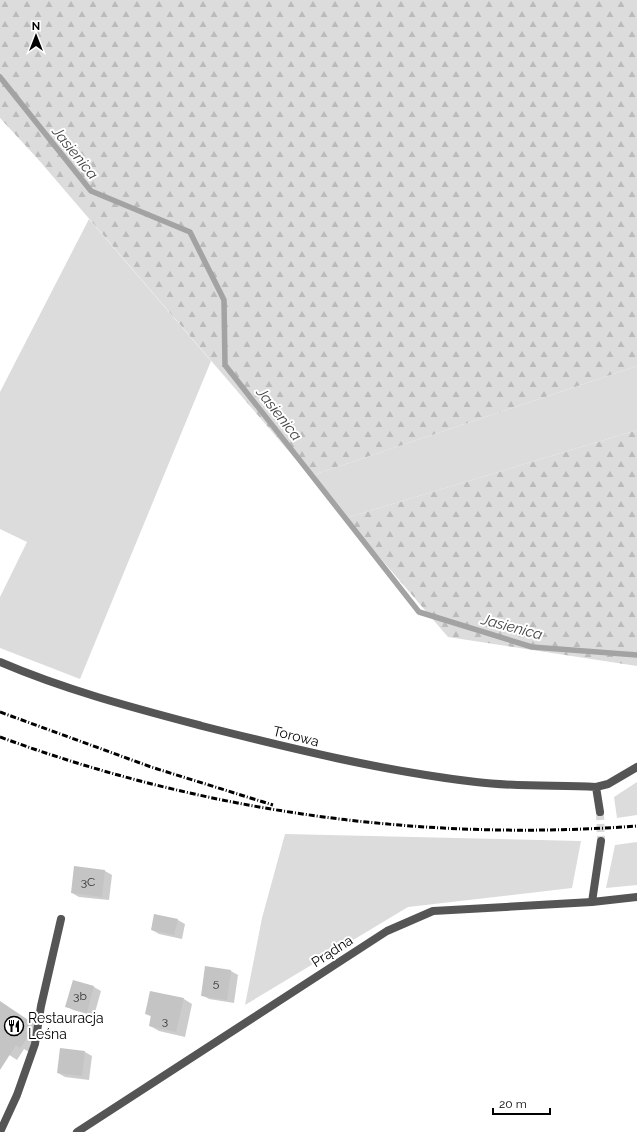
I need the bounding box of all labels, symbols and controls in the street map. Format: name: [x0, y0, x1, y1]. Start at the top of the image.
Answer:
north arrow: [16, 16, 56, 56]
text: N: [32, 20, 40, 33]
water label: Jasienica: [48, 122, 102, 183]
water label: Jasienica: [252, 383, 305, 444]
water label: Jasienica: [478, 610, 545, 644]
street label: Torowa: [271, 723, 321, 749]
house number: 3C: [81, 875, 95, 889]
street label: Prądna: [308, 932, 356, 970]
house number: 5: [213, 976, 220, 990]
house number: 3b: [73, 989, 87, 1003]
place label: Restauracja Leśna: [28, 1010, 104, 1042]
house number: 3: [162, 1014, 168, 1028]
restaurant icon: Restauracja Leśna: [3, 1015, 25, 1037]
scale bar: [493, 1090, 550, 1116]
text: 20 m: [499, 1097, 527, 1111]

